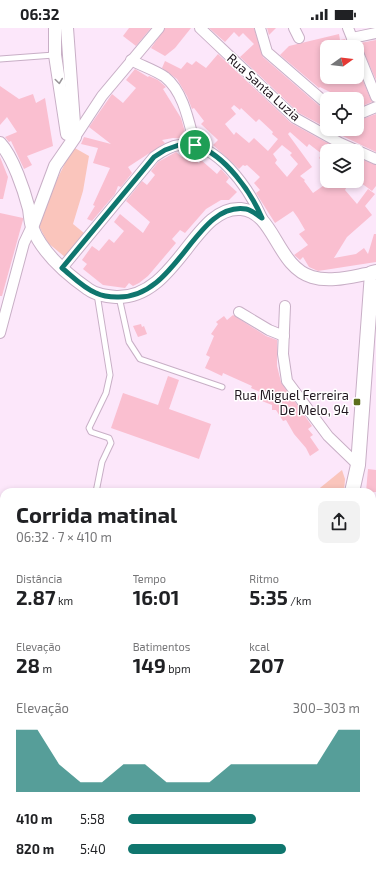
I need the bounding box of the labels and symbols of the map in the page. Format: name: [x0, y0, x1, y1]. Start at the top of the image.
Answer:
north arrow: [320, 40, 364, 84]
street label: Rua Santa Luzia: [224, 50, 304, 124]
one-way arrow: [54, 78, 63, 84]
pin: [178, 128, 212, 162]
place label: Rua Miguel Ferreira De Melo, 94: [234, 387, 349, 418]
marker: Rua Miguel Ferreira De Melo, 94: [352, 397, 362, 407]

